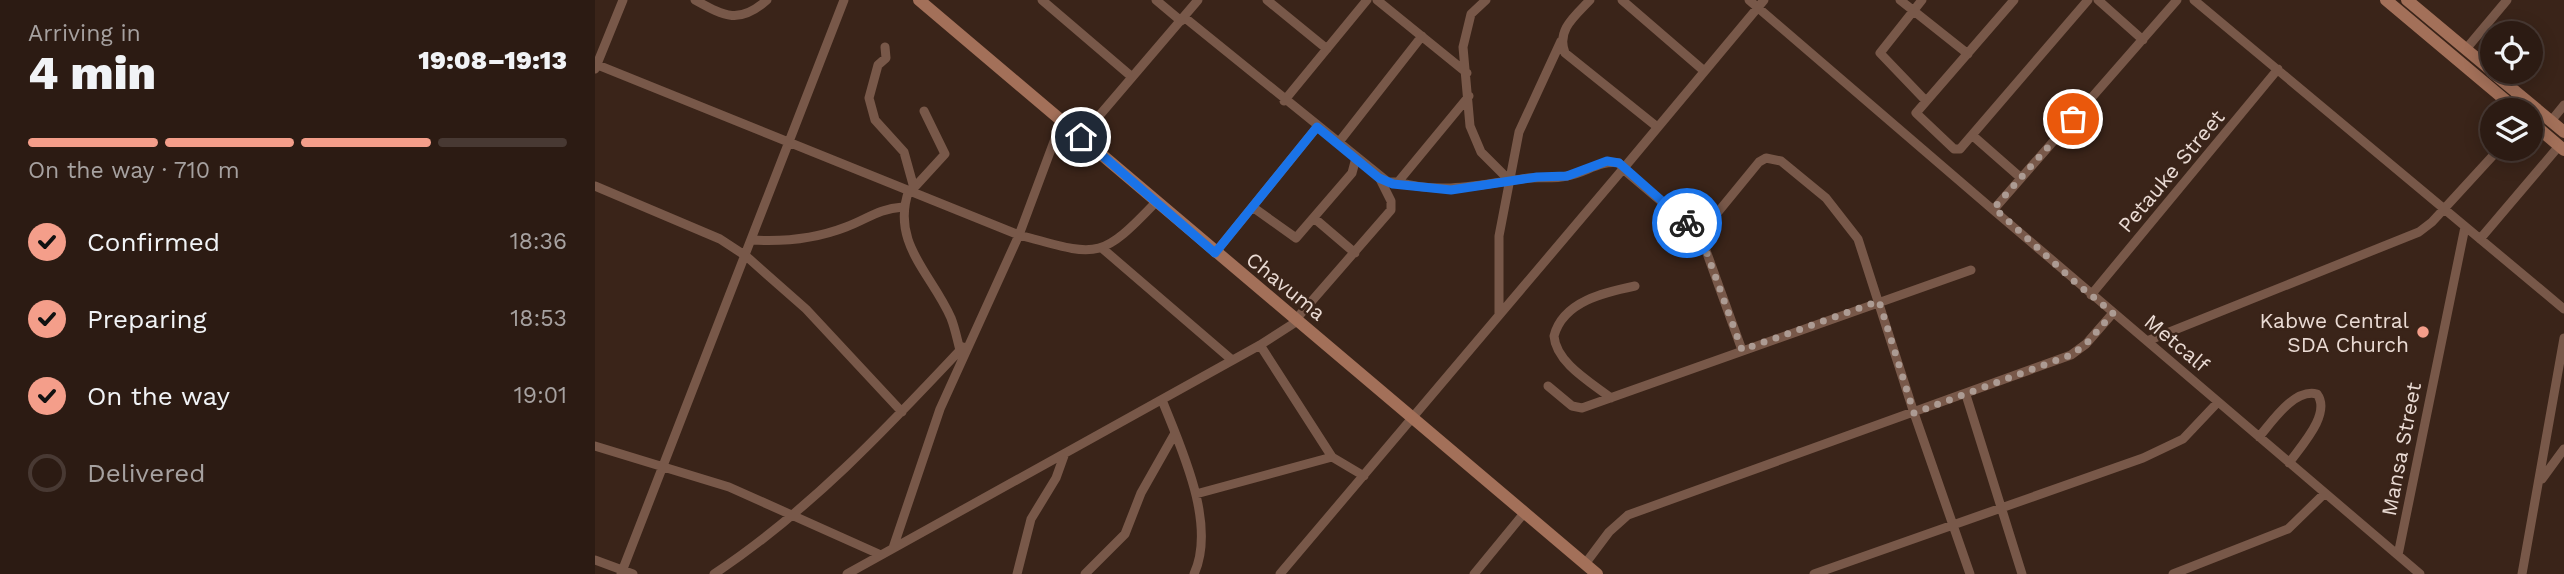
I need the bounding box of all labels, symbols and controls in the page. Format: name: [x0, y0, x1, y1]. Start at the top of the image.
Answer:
text: Arriving in: [28, 20, 141, 47]
map controls: [2480, 21, 2543, 161]
button: locate: [2480, 21, 2543, 84]
text: 19:08–19:13: [418, 45, 567, 75]
text: 4 min: [28, 46, 156, 100]
pin: [2043, 89, 2103, 149]
button: layers: [2480, 98, 2543, 161]
icon: bag: [2054, 100, 2092, 138]
street label: Petauke Street: [2113, 105, 2230, 237]
pin: [1051, 107, 1111, 167]
icon: home: [1062, 118, 1100, 156]
text: On the way · 710 m: [28, 157, 240, 184]
courier: [1652, 188, 1722, 258]
icon: bike: [1668, 204, 1706, 242]
icon: check: [28, 223, 66, 261]
text: Confirmed: [87, 227, 220, 257]
text: 18:36: [510, 228, 567, 255]
street label: Chavuma: [1241, 246, 1331, 326]
icon: check: [28, 300, 66, 338]
text: Preparing: [87, 304, 207, 334]
text: 18:53: [510, 305, 567, 332]
place label: Kabwe Central SDA Church: [2260, 308, 2410, 357]
street label: Metcalf: [2140, 309, 2214, 377]
marker: Kabwe Central SDA Church: [2415, 324, 2431, 340]
icon: check: [28, 377, 66, 415]
street label: Mansa Street: [2376, 380, 2426, 518]
text: On the way: [87, 381, 230, 411]
text: 19:01: [514, 382, 567, 409]
text: Delivered: [87, 458, 206, 488]

